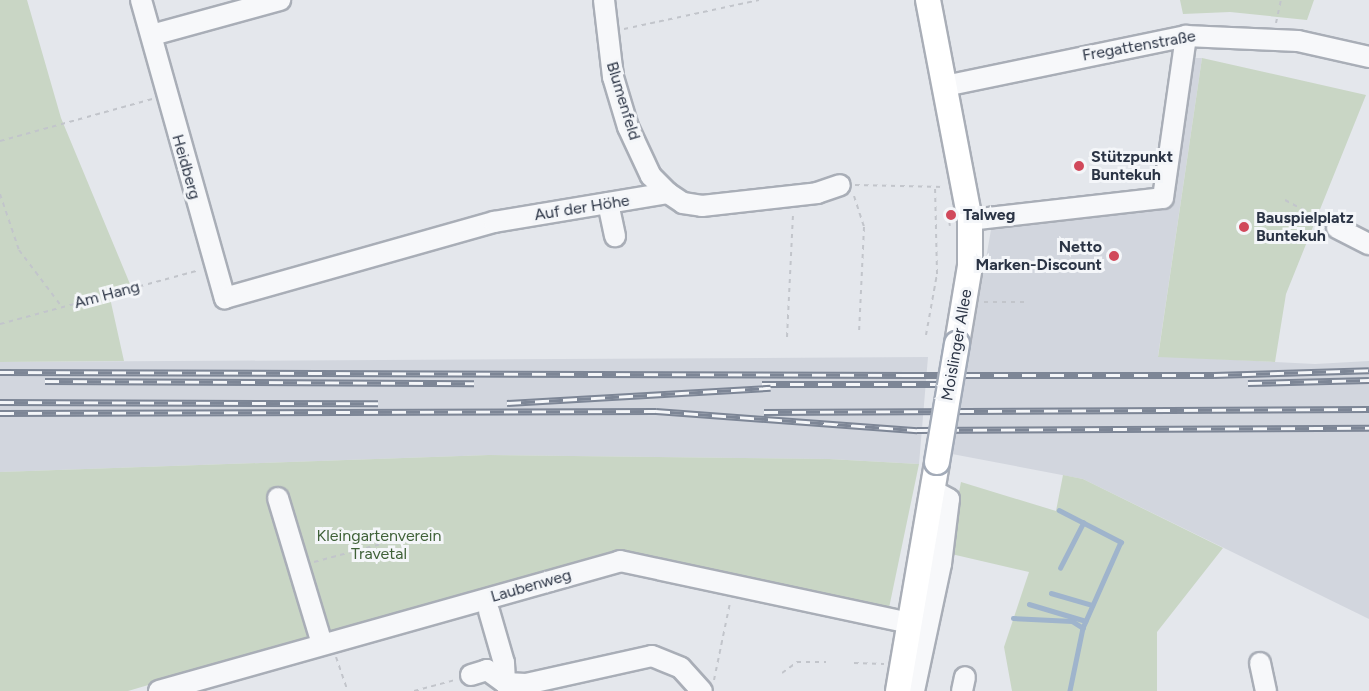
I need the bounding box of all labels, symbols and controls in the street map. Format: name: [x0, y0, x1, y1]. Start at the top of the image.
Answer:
street label: Fregattenstraße: [1081, 27, 1197, 65]
street label: Blumenfeld: [602, 59, 644, 143]
street label: Heidberg: [168, 132, 204, 202]
place label: Stützpunkt Buntekuh: [1091, 147, 1173, 185]
marker: Stützpunkt Buntekuh: [1072, 159, 1086, 173]
street label: Auf der Höhe: [533, 191, 631, 225]
place label: Talweg: [963, 205, 1015, 225]
marker: Talweg: [944, 208, 958, 222]
place label: Bauspielplatz Buntekuh: [1256, 208, 1354, 246]
marker: Bauspielplatz Buntekuh: [1237, 220, 1251, 234]
place label: Netto Marken-Discount: [976, 237, 1102, 275]
marker: Netto Marken-Discount: [1107, 249, 1121, 263]
street label: Am Hang: [72, 277, 142, 313]
street label: Moislinger Allee: [938, 288, 976, 402]
park label: Kleingartenverein Travetal: [317, 526, 441, 564]
street label: Laubenweg: [489, 565, 573, 607]

